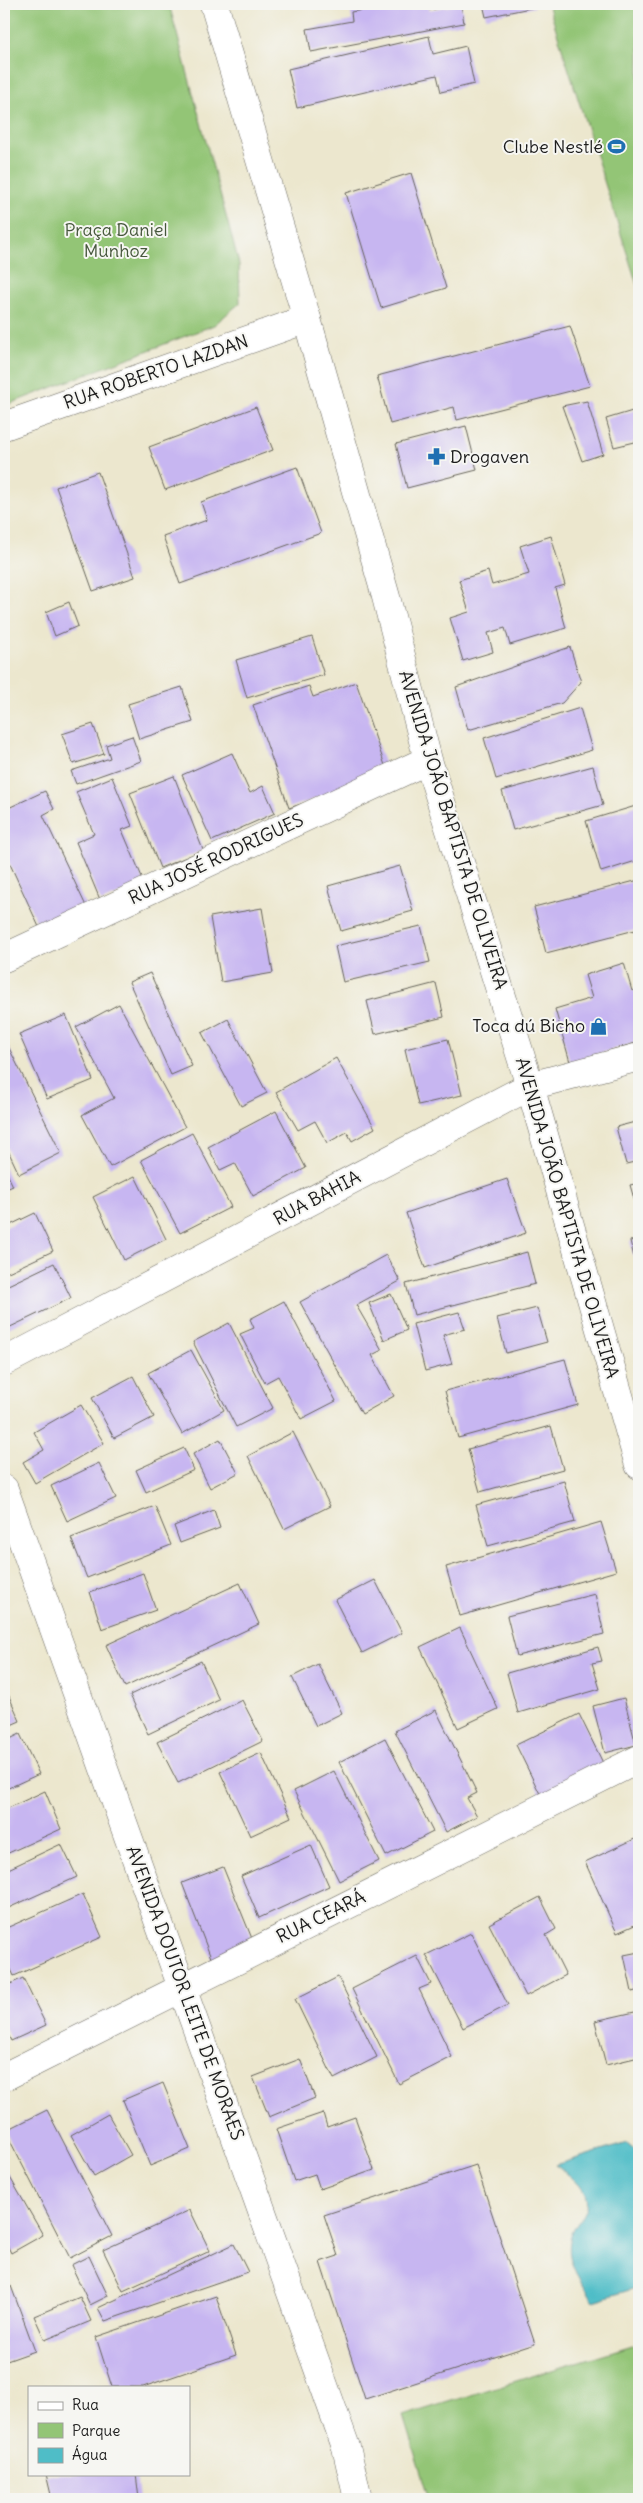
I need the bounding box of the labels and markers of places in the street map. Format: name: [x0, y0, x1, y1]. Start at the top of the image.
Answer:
place label: Clube Nestlé: [503, 135, 603, 158]
sports icon: Clube Nestlé: [607, 137, 627, 157]
place label: Drogaven: [450, 445, 529, 468]
pharmacy icon: Drogaven: [426, 447, 446, 467]
place label: Toca dú Bicho: [472, 1014, 585, 1037]
shop icon: Toca dú Bicho: [589, 1016, 609, 1036]

